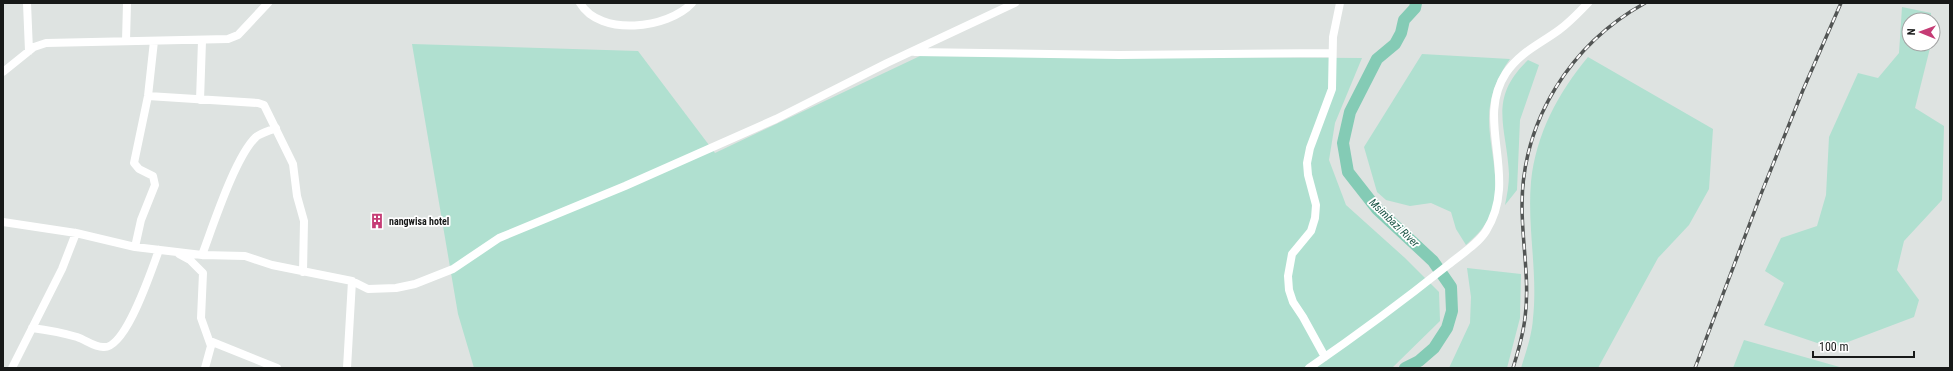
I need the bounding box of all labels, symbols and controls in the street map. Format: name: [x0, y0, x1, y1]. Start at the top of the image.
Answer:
north arrow: [1901, 12, 1941, 52]
text: N: [1905, 28, 1918, 35]
water label: Msimbazi River: [1366, 196, 1422, 251]
building icon: nangwisa hotel: [368, 212, 386, 230]
place label: nangwisa hotel: [389, 216, 449, 227]
scale bar: [1813, 333, 1914, 359]
text: 100 m: [1819, 340, 1849, 354]

